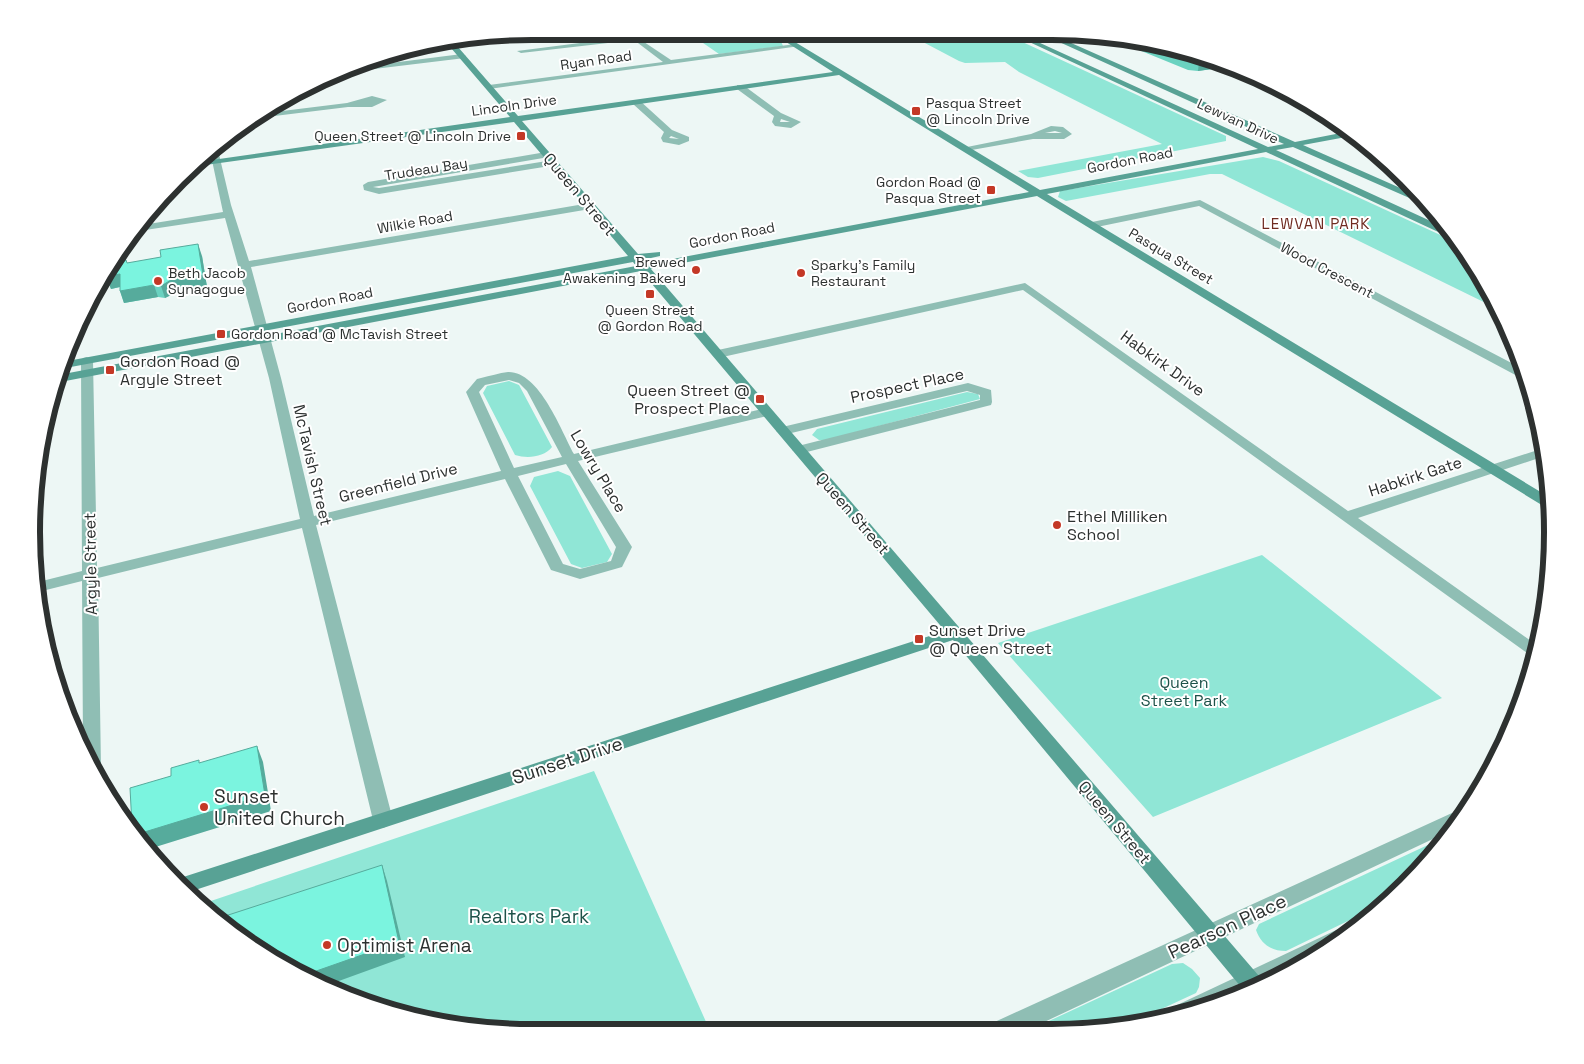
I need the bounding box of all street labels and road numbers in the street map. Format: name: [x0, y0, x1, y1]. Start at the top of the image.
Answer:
street label: Ryan Road: [559, 46, 633, 74]
street label: Lincoln Drive: [470, 90, 558, 120]
street label: Lewvan Drive: [1194, 94, 1282, 148]
street label: Gordon Road: [1086, 143, 1174, 177]
street label: Queen Street: [539, 148, 621, 240]
street label: Trudeau Bay: [383, 154, 469, 184]
street label: Wilkie Road: [376, 207, 454, 237]
street label: Gordon Road: [688, 218, 776, 252]
street label: Pasqua Street: [1125, 224, 1217, 288]
street label: Wood Crescent: [1277, 238, 1377, 302]
street label: Gordon Road: [286, 283, 374, 317]
street label: Habkirk Drive: [1116, 326, 1209, 401]
street label: Prospect Place: [848, 363, 966, 408]
street label: McTavish Street: [288, 402, 337, 528]
street label: Lowry Place: [566, 426, 631, 516]
street label: Habkirk Gate: [1366, 451, 1465, 501]
street label: Greenfield Drive: [337, 458, 460, 507]
street label: Queen Street: [811, 468, 894, 559]
street label: Argyle Street: [79, 513, 102, 615]
street label: Sunset Drive: [509, 731, 626, 790]
street label: Queen Street: [1074, 776, 1156, 868]
street label: Pearson Place: [1164, 888, 1290, 965]

